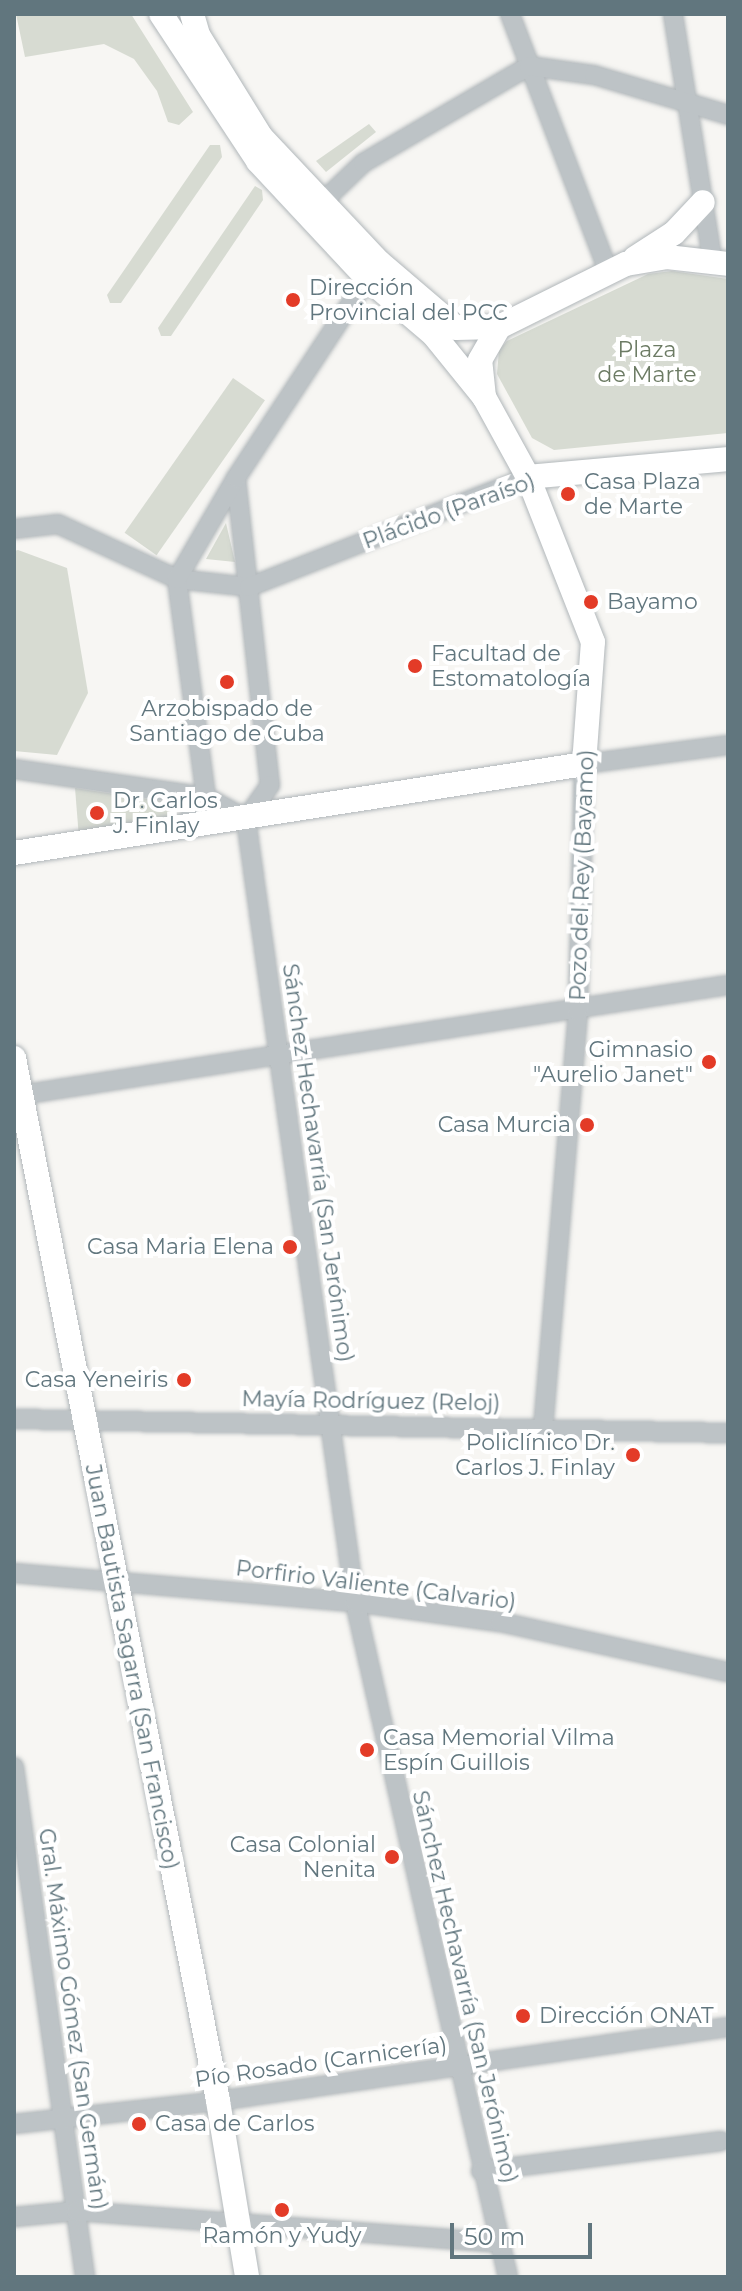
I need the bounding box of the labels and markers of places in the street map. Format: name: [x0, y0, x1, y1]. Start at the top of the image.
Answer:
place label: Dirección Provincial del PCC: [309, 274, 508, 326]
marker: Dirección Provincial del PCC: [284, 291, 302, 309]
place label: Casa Plaza de Marte: [584, 468, 701, 520]
marker: Casa Plaza de Marte: [559, 485, 577, 503]
place label: Bayamo: [607, 589, 698, 615]
marker: Bayamo: [582, 593, 600, 611]
place label: Facultad de Estomatología: [431, 640, 591, 692]
marker: Facultad de Estomatología: [406, 657, 424, 675]
marker: Arzobispado de Santiago de Cuba: [218, 673, 236, 691]
place label: Arzobispado de Santiago de Cuba: [129, 695, 325, 746]
place label: Dr. Carlos J. Finlay: [113, 787, 218, 838]
marker: Dr. Carlos J. Finlay: [88, 804, 106, 822]
place label: Gimnasio "Aurelio Janet": [533, 1036, 693, 1088]
marker: Gimnasio "Aurelio Janet": [700, 1053, 718, 1071]
place label: Casa Murcia: [438, 1112, 571, 1138]
marker: Casa Murcia: [578, 1116, 596, 1134]
place label: Casa Maria Elena: [87, 1234, 274, 1260]
marker: Casa Maria Elena: [281, 1238, 299, 1256]
place label: Casa Yeneiris: [25, 1367, 168, 1393]
marker: Casa Yeneiris: [175, 1371, 193, 1389]
place label: Policlínico Dr. Carlos J. Finlay: [455, 1429, 615, 1480]
marker: Policlínico Dr. Carlos J. Finlay: [622, 1444, 644, 1466]
place label: Casa Memorial Vilma Espín Guillois: [383, 1724, 615, 1776]
marker: Casa Memorial Vilma Espín Guillois: [358, 1741, 376, 1759]
place label: Casa Colonial Nenita: [230, 1831, 376, 1882]
marker: Casa Colonial Nenita: [383, 1848, 401, 1866]
place label: Dirección ONAT: [539, 2003, 714, 2029]
marker: Dirección ONAT: [514, 2007, 532, 2025]
place label: Casa de Carlos: [155, 2111, 314, 2137]
marker: Casa de Carlos: [130, 2115, 148, 2133]
marker: Ramón y Yudy: [273, 2201, 291, 2219]
place label: Ramón y Yudy: [203, 2223, 361, 2249]

